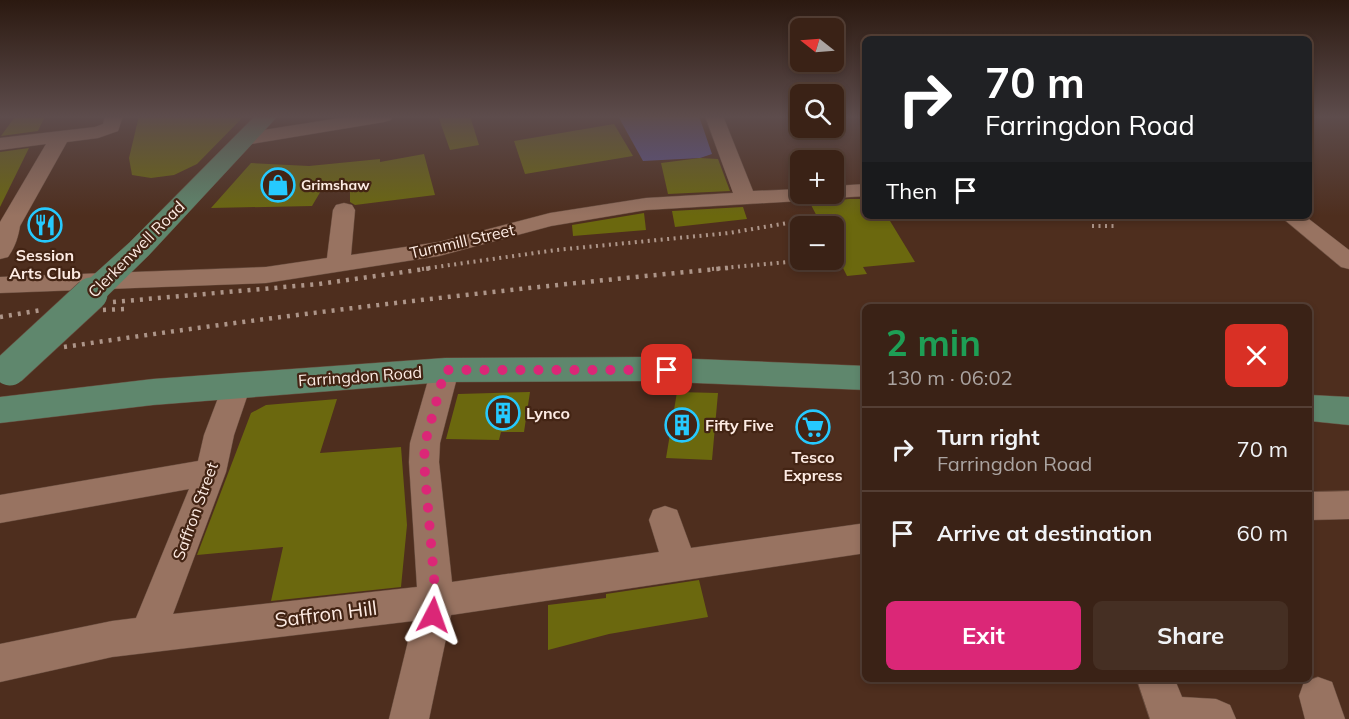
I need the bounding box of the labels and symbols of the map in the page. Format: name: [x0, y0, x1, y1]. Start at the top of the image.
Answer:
north arrow: [790, 18, 844, 72]
shop icon: Grimshaw: [260, 167, 296, 203]
place label: Grimshaw: [301, 176, 370, 194]
street label: Clerkenwell Road: [83, 196, 189, 302]
restaurant icon: Session Arts Club: [27, 207, 63, 243]
street label: Turnmill Street: [408, 219, 517, 263]
place label: Session Arts Club: [9, 245, 81, 283]
pin: [641, 344, 692, 395]
street label: Farringdon Road: [297, 362, 423, 390]
building icon: Lynco: [485, 395, 521, 431]
place label: Lynco: [526, 403, 570, 423]
building icon: Fifty Five: [664, 407, 700, 443]
supermarket icon: Tesco Express: [795, 409, 831, 445]
place label: Fifty Five: [705, 415, 774, 435]
place label: Tesco Express: [783, 447, 843, 485]
street label: Saffron Street: [168, 459, 222, 563]
position arrow: [401, 583, 465, 647]
street label: Saffron Hill: [273, 595, 378, 632]

